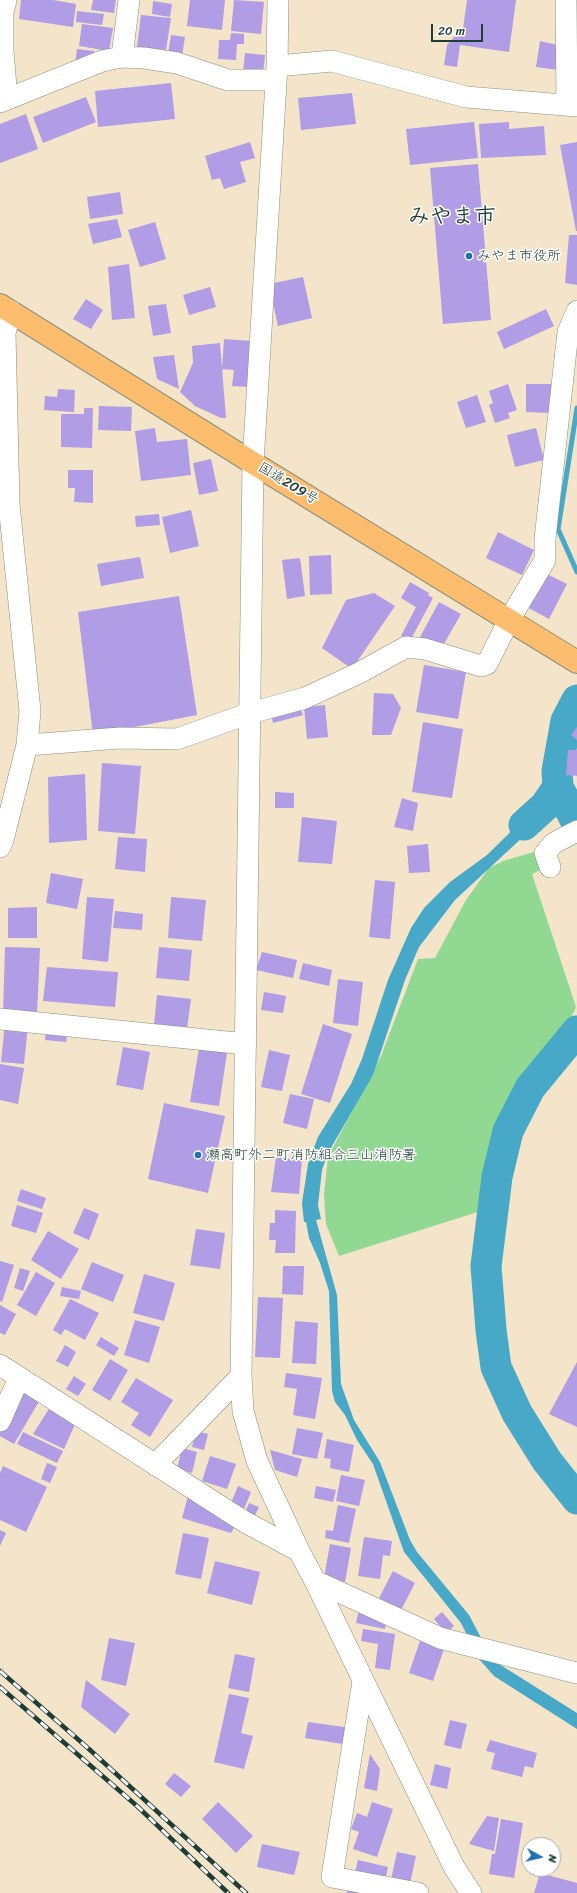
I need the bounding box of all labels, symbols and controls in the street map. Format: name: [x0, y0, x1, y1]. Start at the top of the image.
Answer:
scale bar: [433, 16, 485, 42]
text: 20 m: [438, 20, 465, 42]
district label: みやま市: [408, 204, 496, 230]
place label: みやま市役所: [477, 248, 561, 264]
marker: みやま市役所: [464, 251, 474, 261]
street label: 国道209号: [255, 459, 321, 509]
place label: 瀬高町外二町消防組合三山消防署: [206, 1147, 416, 1163]
marker: 瀬高町外二町消防組合三山消防署: [193, 1150, 203, 1160]
north arrow: [521, 1837, 561, 1877]
text: N: [542, 1854, 562, 1864]

